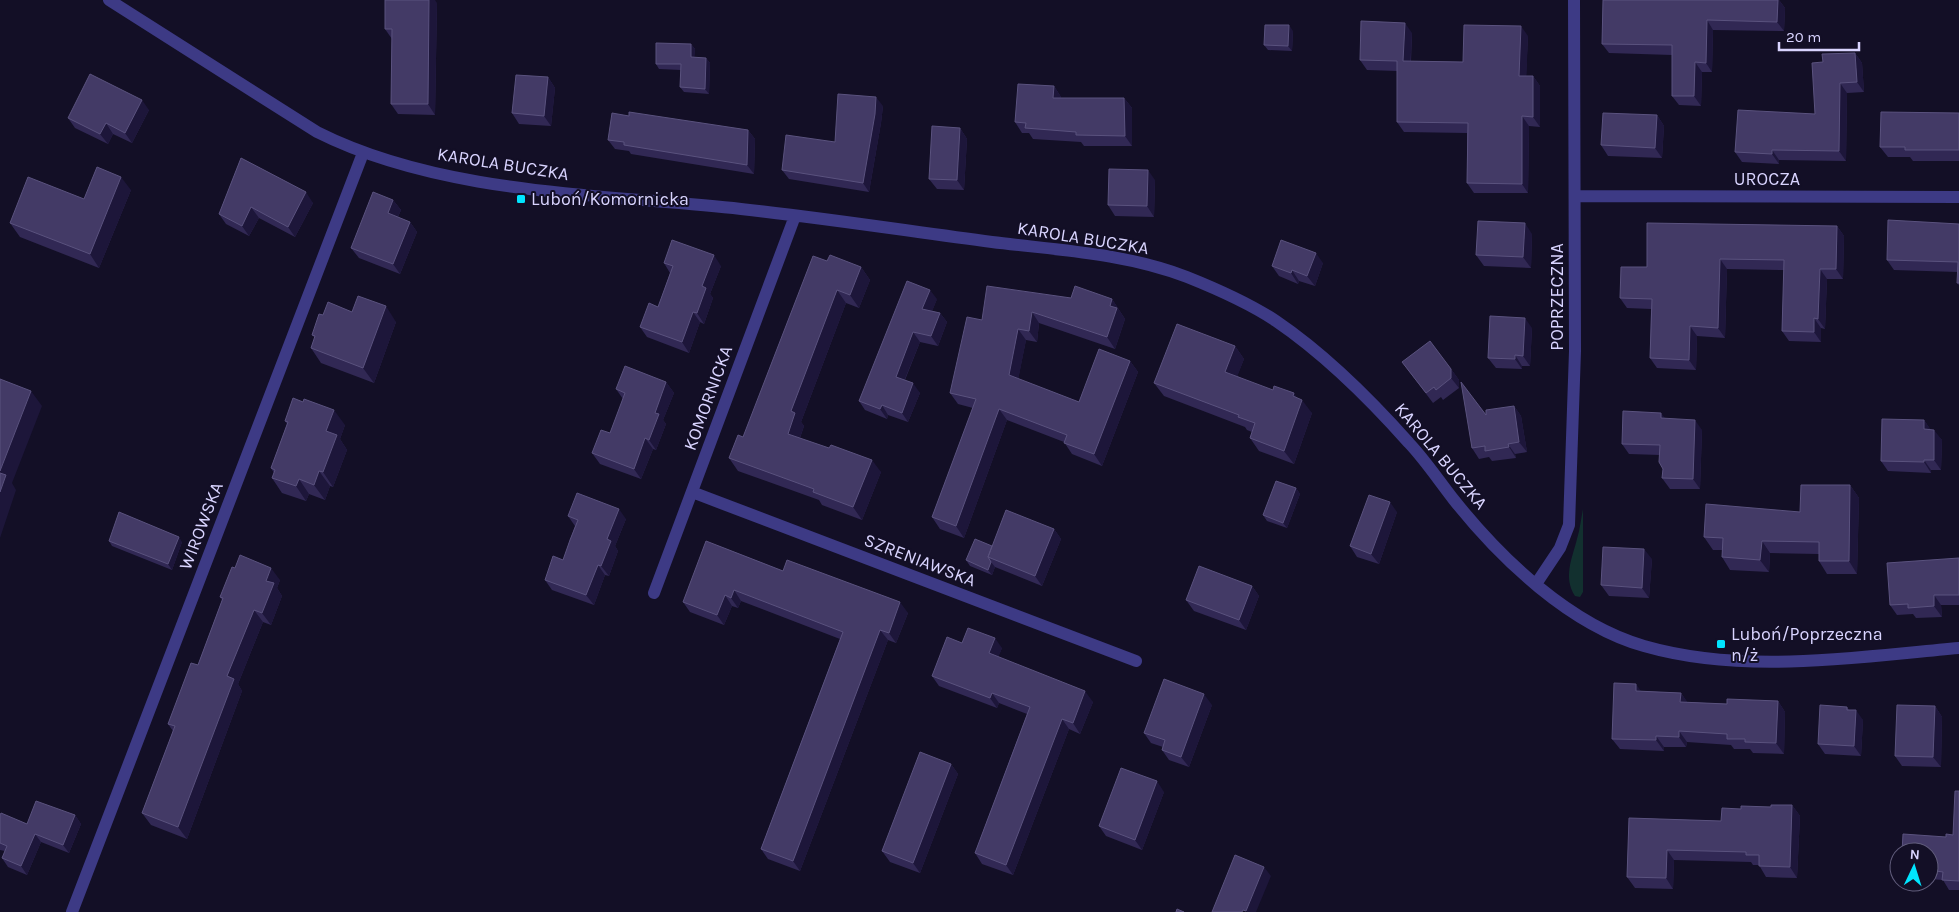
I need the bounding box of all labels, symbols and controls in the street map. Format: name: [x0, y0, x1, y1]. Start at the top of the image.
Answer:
scale bar: [1779, 20, 1859, 52]
text: 20 m: [1786, 28, 1821, 46]
street label: KAROLA BUCZKA: [436, 143, 570, 185]
street label: UROCZA: [1734, 168, 1800, 190]
place label: Luboń/Komornicka: [531, 188, 689, 210]
marker: Luboń/Komornicka: [515, 193, 527, 205]
street label: KAROLA BUCZKA: [1016, 217, 1150, 259]
street label: POPRZECZNA: [1546, 243, 1568, 351]
street label: KOMORNICKA: [679, 343, 737, 453]
street label: KAROLA BUCZKA: [1390, 398, 1492, 514]
street label: WIROWSKA: [174, 479, 228, 573]
street label: SZRENIAWSKA: [861, 529, 979, 591]
place label: Luboń/Poprzeczna n/ż: [1731, 623, 1883, 666]
marker: Luboń/Poprzeczna n/ż: [1715, 638, 1727, 650]
north arrow: [1889, 842, 1939, 892]
text: N: [1909, 846, 1920, 863]

